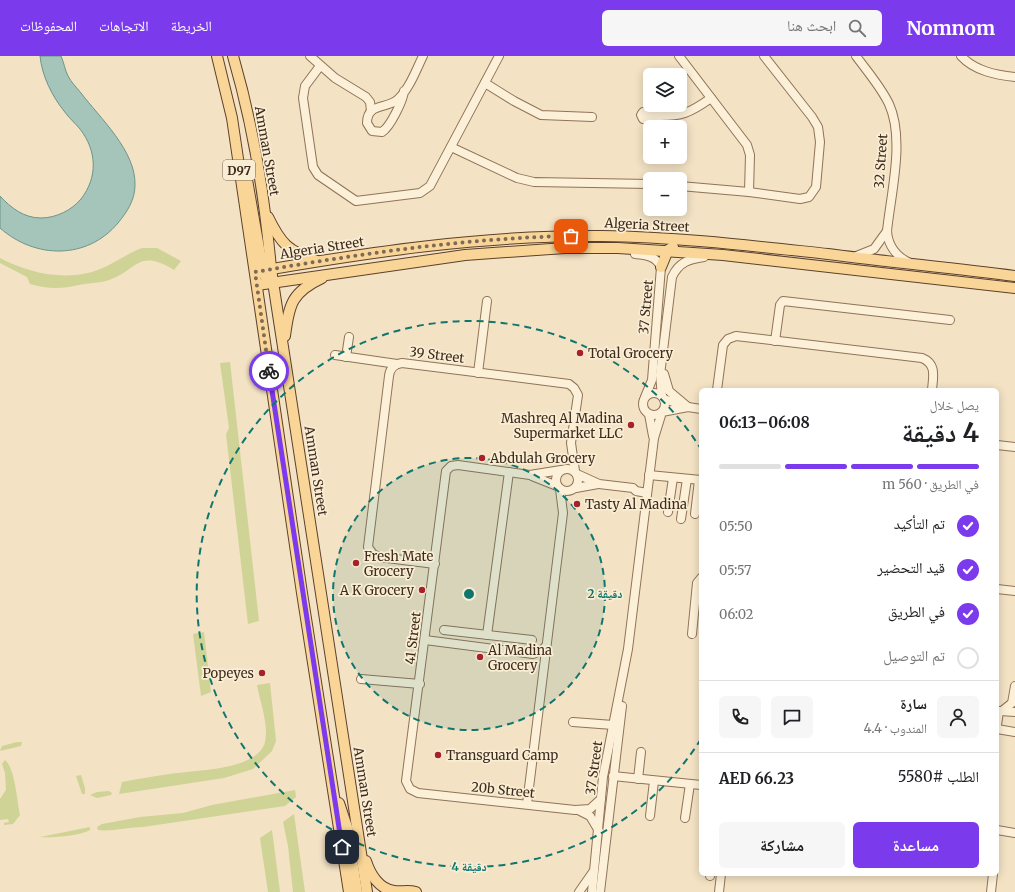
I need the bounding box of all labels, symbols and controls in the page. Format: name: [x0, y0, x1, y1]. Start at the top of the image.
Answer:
search box: [602, 10, 882, 46]
text: ابحث هنا: [787, 16, 836, 35]
text: Nomnom: [906, 16, 995, 40]
text: المحفوظات: [20, 17, 77, 35]
text: الاتجاهات: [99, 17, 149, 35]
text: الخريطة: [171, 17, 212, 35]
icon: search: [846, 17, 868, 39]
map controls: [643, 68, 687, 216]
button: layers: [643, 68, 687, 112]
street label: Amman Street: [251, 104, 283, 197]
button: +: [643, 120, 687, 164]
street label: 32 Street: [871, 133, 891, 189]
road number: D97: [223, 160, 255, 180]
button: −: [643, 172, 687, 216]
street label: Algeria Street: [603, 214, 690, 236]
pin: [554, 219, 588, 253]
icon: bag: [560, 225, 582, 247]
street label: Algeria Street: [278, 233, 365, 263]
street label: 37 Street: [635, 279, 657, 335]
street label: 39 Street: [409, 343, 465, 367]
place label: Total Grocery: [588, 345, 673, 362]
marker: Total Grocery: [575, 348, 585, 358]
courier: [249, 351, 289, 391]
icon: bike: [258, 360, 280, 382]
text: يصل خلال: [930, 397, 979, 414]
place label: Mashreq Al Madina Supermarket LLC: [501, 410, 623, 442]
text: 06:08–06:13: [719, 413, 810, 432]
text: 4 دقيقة: [902, 416, 979, 449]
marker: Mashreq Al Madina Supermarket LLC: [626, 420, 636, 430]
street label: Amman Street: [300, 424, 331, 517]
place label: Abdulah Grocery: [489, 450, 596, 467]
marker: Abdulah Grocery: [477, 453, 487, 463]
text: في الطريق · 560 m: [882, 476, 979, 493]
place label: Tasty Al Madina: [585, 496, 687, 513]
marker: Tasty Al Madina: [572, 499, 582, 509]
text: تم التأكيد: [894, 514, 945, 533]
icon: check: [957, 515, 979, 537]
text: 05:50: [719, 518, 753, 535]
place label: Fresh Mate Grocery: [364, 548, 433, 580]
marker: Fresh Mate Grocery: [351, 558, 361, 568]
text: قيد التحضير: [877, 558, 945, 577]
icon: check: [957, 559, 979, 581]
text: 05:57: [719, 562, 751, 579]
place label: A K Grocery: [339, 582, 414, 599]
marker: A K Grocery: [417, 585, 427, 595]
text: 2 دقيقة: [587, 586, 623, 601]
centre of rings: [462, 587, 476, 601]
text: في الطريق: [888, 602, 945, 621]
icon: check: [957, 603, 979, 625]
text: 06:02: [719, 606, 754, 623]
street label: 41 Street: [401, 611, 425, 665]
place label: Al Madina Grocery: [487, 642, 552, 674]
text: تم التوصيل: [883, 646, 945, 665]
marker: Al Madina Grocery: [475, 652, 485, 662]
place label: Popeyes: [202, 665, 254, 682]
marker: Popeyes: [257, 668, 267, 678]
text: سارة: [900, 694, 927, 713]
button: phone: [719, 696, 761, 738]
button: chat: [771, 696, 813, 738]
button: person: [937, 696, 979, 738]
text: المندوب · 4.4: [863, 720, 927, 737]
street label: 37 Street: [582, 740, 606, 796]
street label: Amman Street: [349, 745, 380, 838]
place label: Transguard Camp: [446, 747, 558, 764]
marker: Transguard Camp: [433, 750, 443, 760]
text: الطلب #5580: [898, 767, 979, 786]
text: AED 66.23: [719, 769, 794, 788]
street label: 20b Street: [470, 778, 536, 802]
button: مشاركة: [719, 822, 845, 868]
button: مساعدة: [853, 822, 979, 868]
pin: [325, 830, 359, 864]
icon: home: [331, 836, 353, 858]
text: 4 دقيقة: [451, 859, 487, 874]

